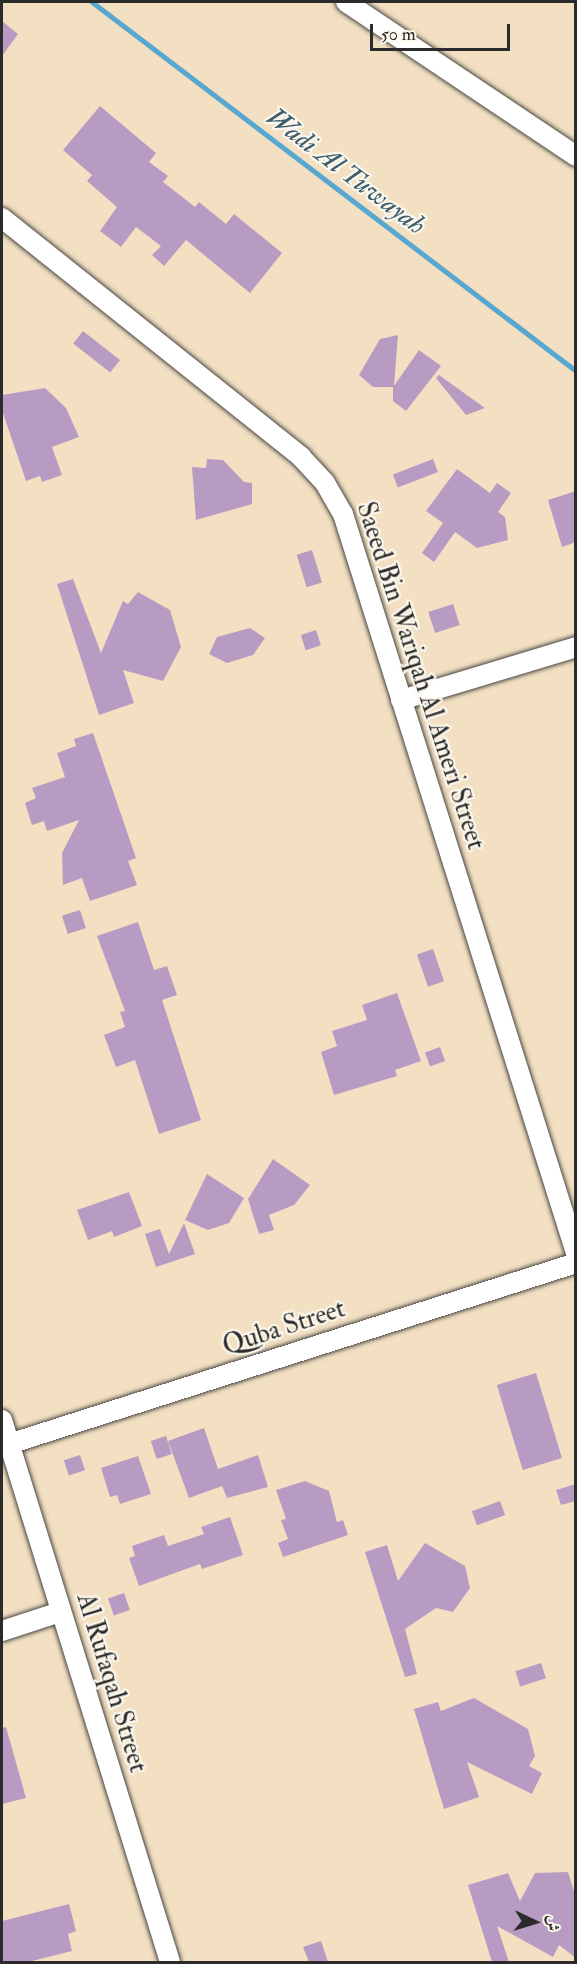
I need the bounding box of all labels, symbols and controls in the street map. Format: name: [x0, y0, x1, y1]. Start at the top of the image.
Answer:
scale bar: [373, 12, 512, 50]
text: 50 m: [381, 23, 416, 46]
water label: Wadi Al Tuwayah: [260, 101, 432, 241]
street label: Saeed Bin Wariqah Al Ameri Street: [349, 498, 491, 854]
street label: Quba Street: [219, 1294, 349, 1362]
street label: Al Rufaqah Street: [69, 1590, 153, 1776]
north arrow: [505, 1892, 565, 1952]
text: ش: [542, 1915, 563, 1932]

